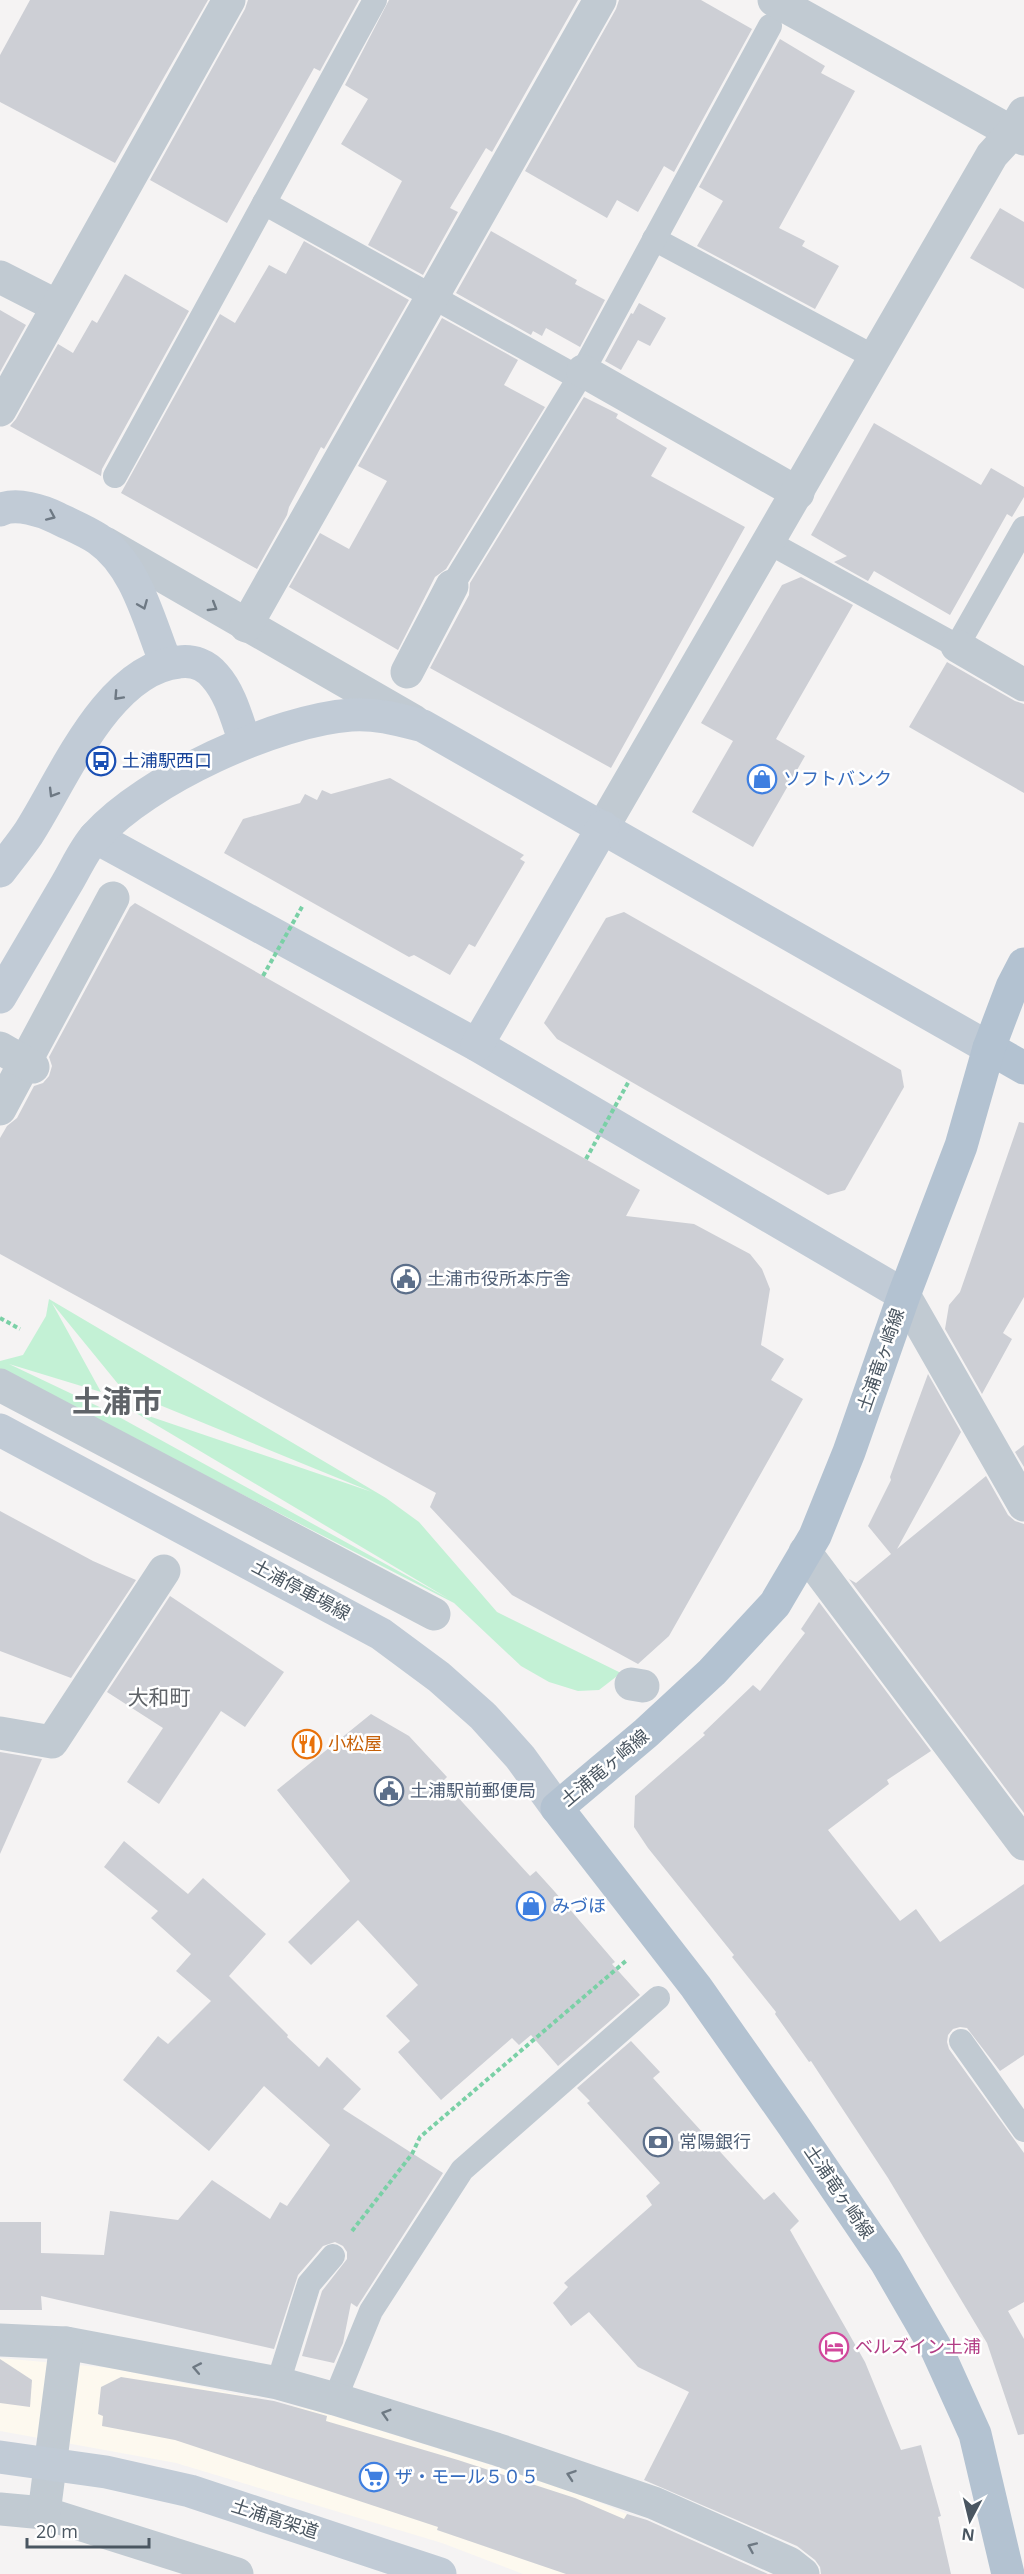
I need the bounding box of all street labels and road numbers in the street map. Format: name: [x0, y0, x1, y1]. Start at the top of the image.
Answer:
street label: 土浦竜ヶ崎線: [851, 1305, 909, 1415]
street label: 土浦停車場線: [248, 1553, 355, 1625]
street label: 土浦竜ヶ崎線: [555, 1723, 653, 1811]
street label: 土浦竜ヶ崎線: [800, 2140, 880, 2243]
street label: 土浦高架道: [229, 2493, 322, 2543]

